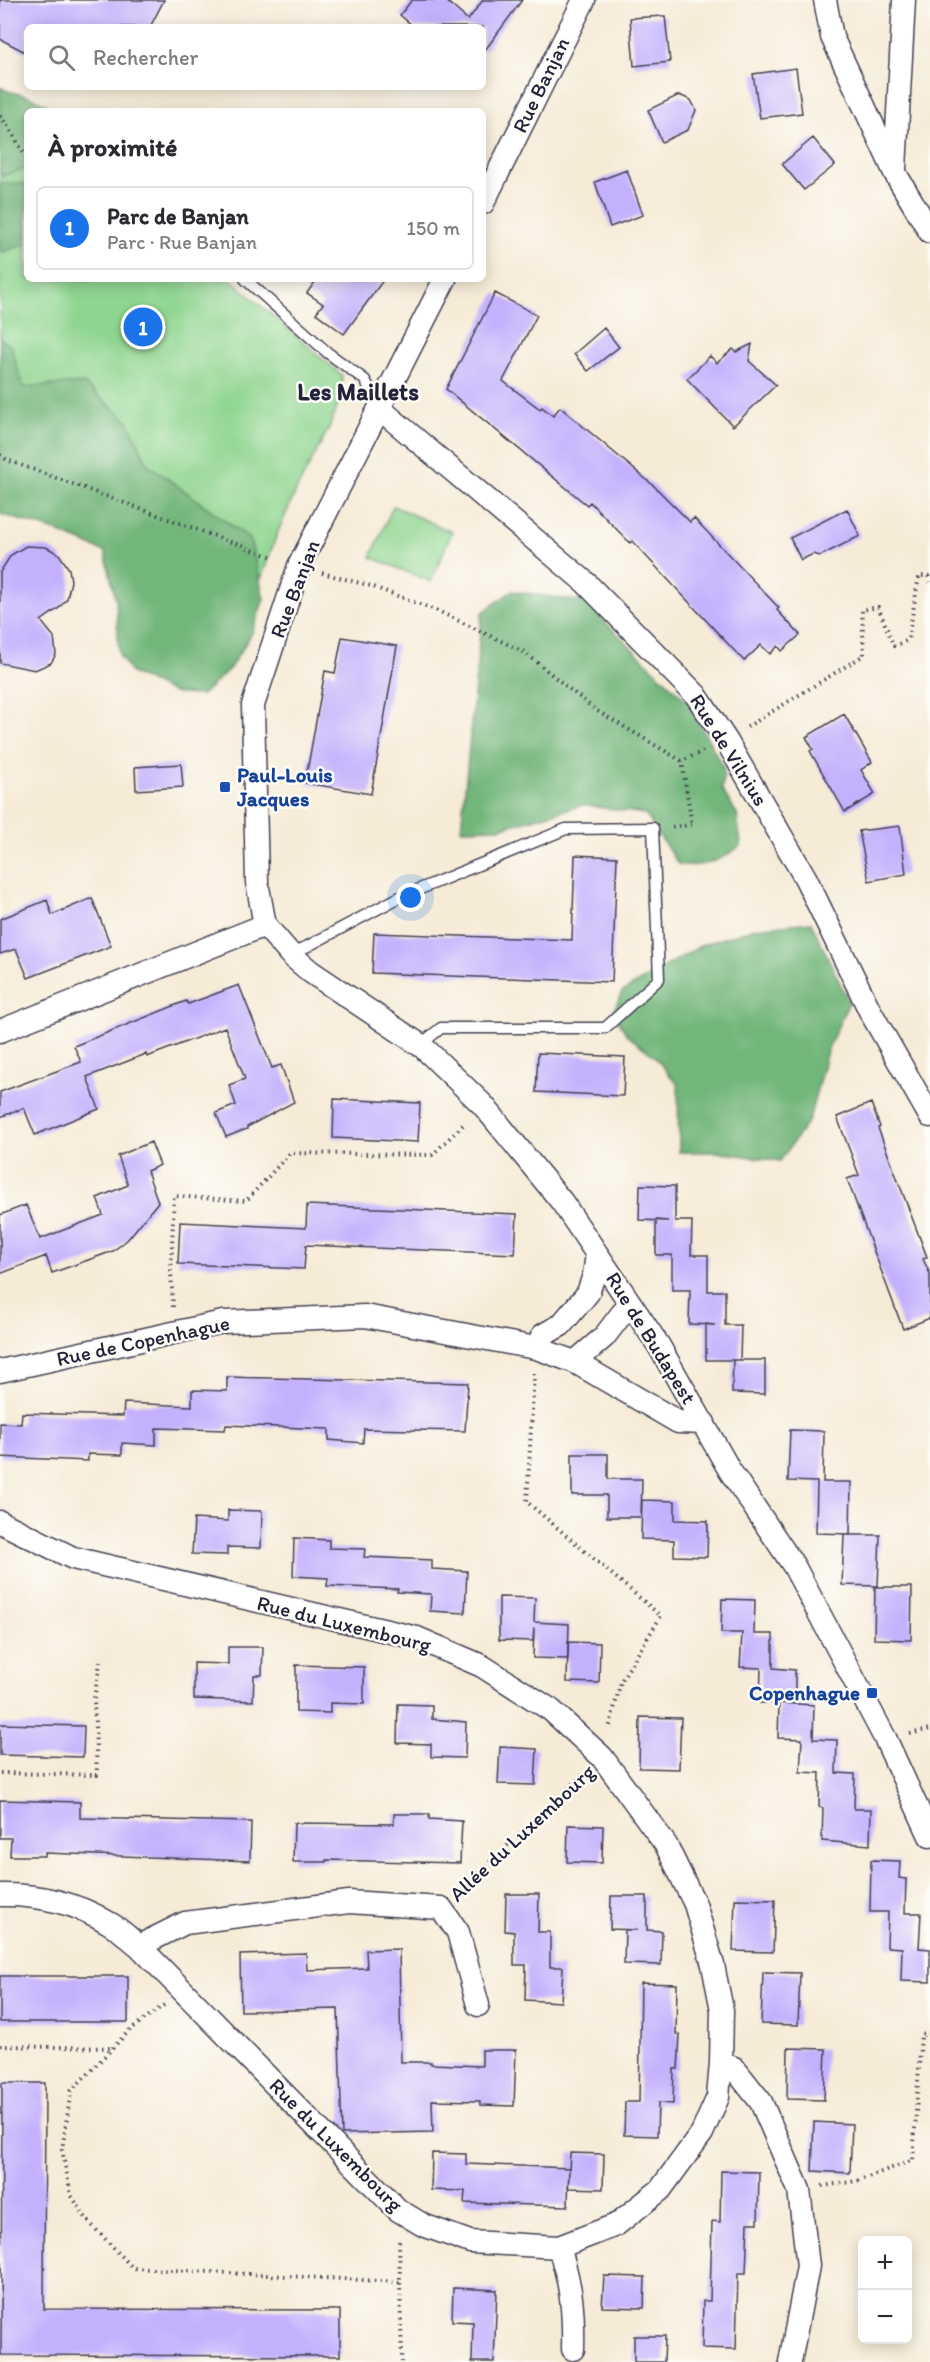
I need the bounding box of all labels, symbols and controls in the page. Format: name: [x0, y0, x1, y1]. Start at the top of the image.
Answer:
search box: [24, 24, 486, 90]
street label: Rue Banjan: [507, 33, 574, 137]
icon: search: [45, 41, 78, 74]
text: Rechercher: [93, 44, 198, 71]
text: À proximité: [48, 131, 177, 163]
text: Parc de Banjan: [107, 203, 249, 230]
text: 1: [65, 216, 74, 240]
text: 150 m: [407, 216, 460, 240]
text: Parc · Rue Banjan: [107, 230, 257, 254]
pin: 1: [124, 304, 162, 350]
district label: Les Maillets: [297, 377, 419, 406]
street label: Rue Banjan: [264, 536, 325, 641]
street label: Rue de Vilnius: [685, 689, 774, 810]
place label: Paul-Louis Jacques: [236, 762, 333, 812]
marker: Paul-Louis Jacques: [218, 780, 232, 794]
your location: [396, 883, 425, 912]
street label: Rue de Budapest: [601, 1267, 702, 1408]
street label: Rue de Copenhague: [54, 1310, 232, 1371]
street label: Rue du Luxembourg: [255, 1590, 434, 1657]
place label: Copenhague: [749, 1680, 860, 1706]
marker: Copenhague: [865, 1686, 879, 1700]
street label: Allée du Luxembourg: [444, 1759, 600, 1906]
street label: Rue du Luxembourg: [264, 2073, 408, 2217]
map controls: [858, 2236, 912, 2344]
button: +: [858, 2236, 912, 2290]
button: −: [858, 2290, 912, 2344]

